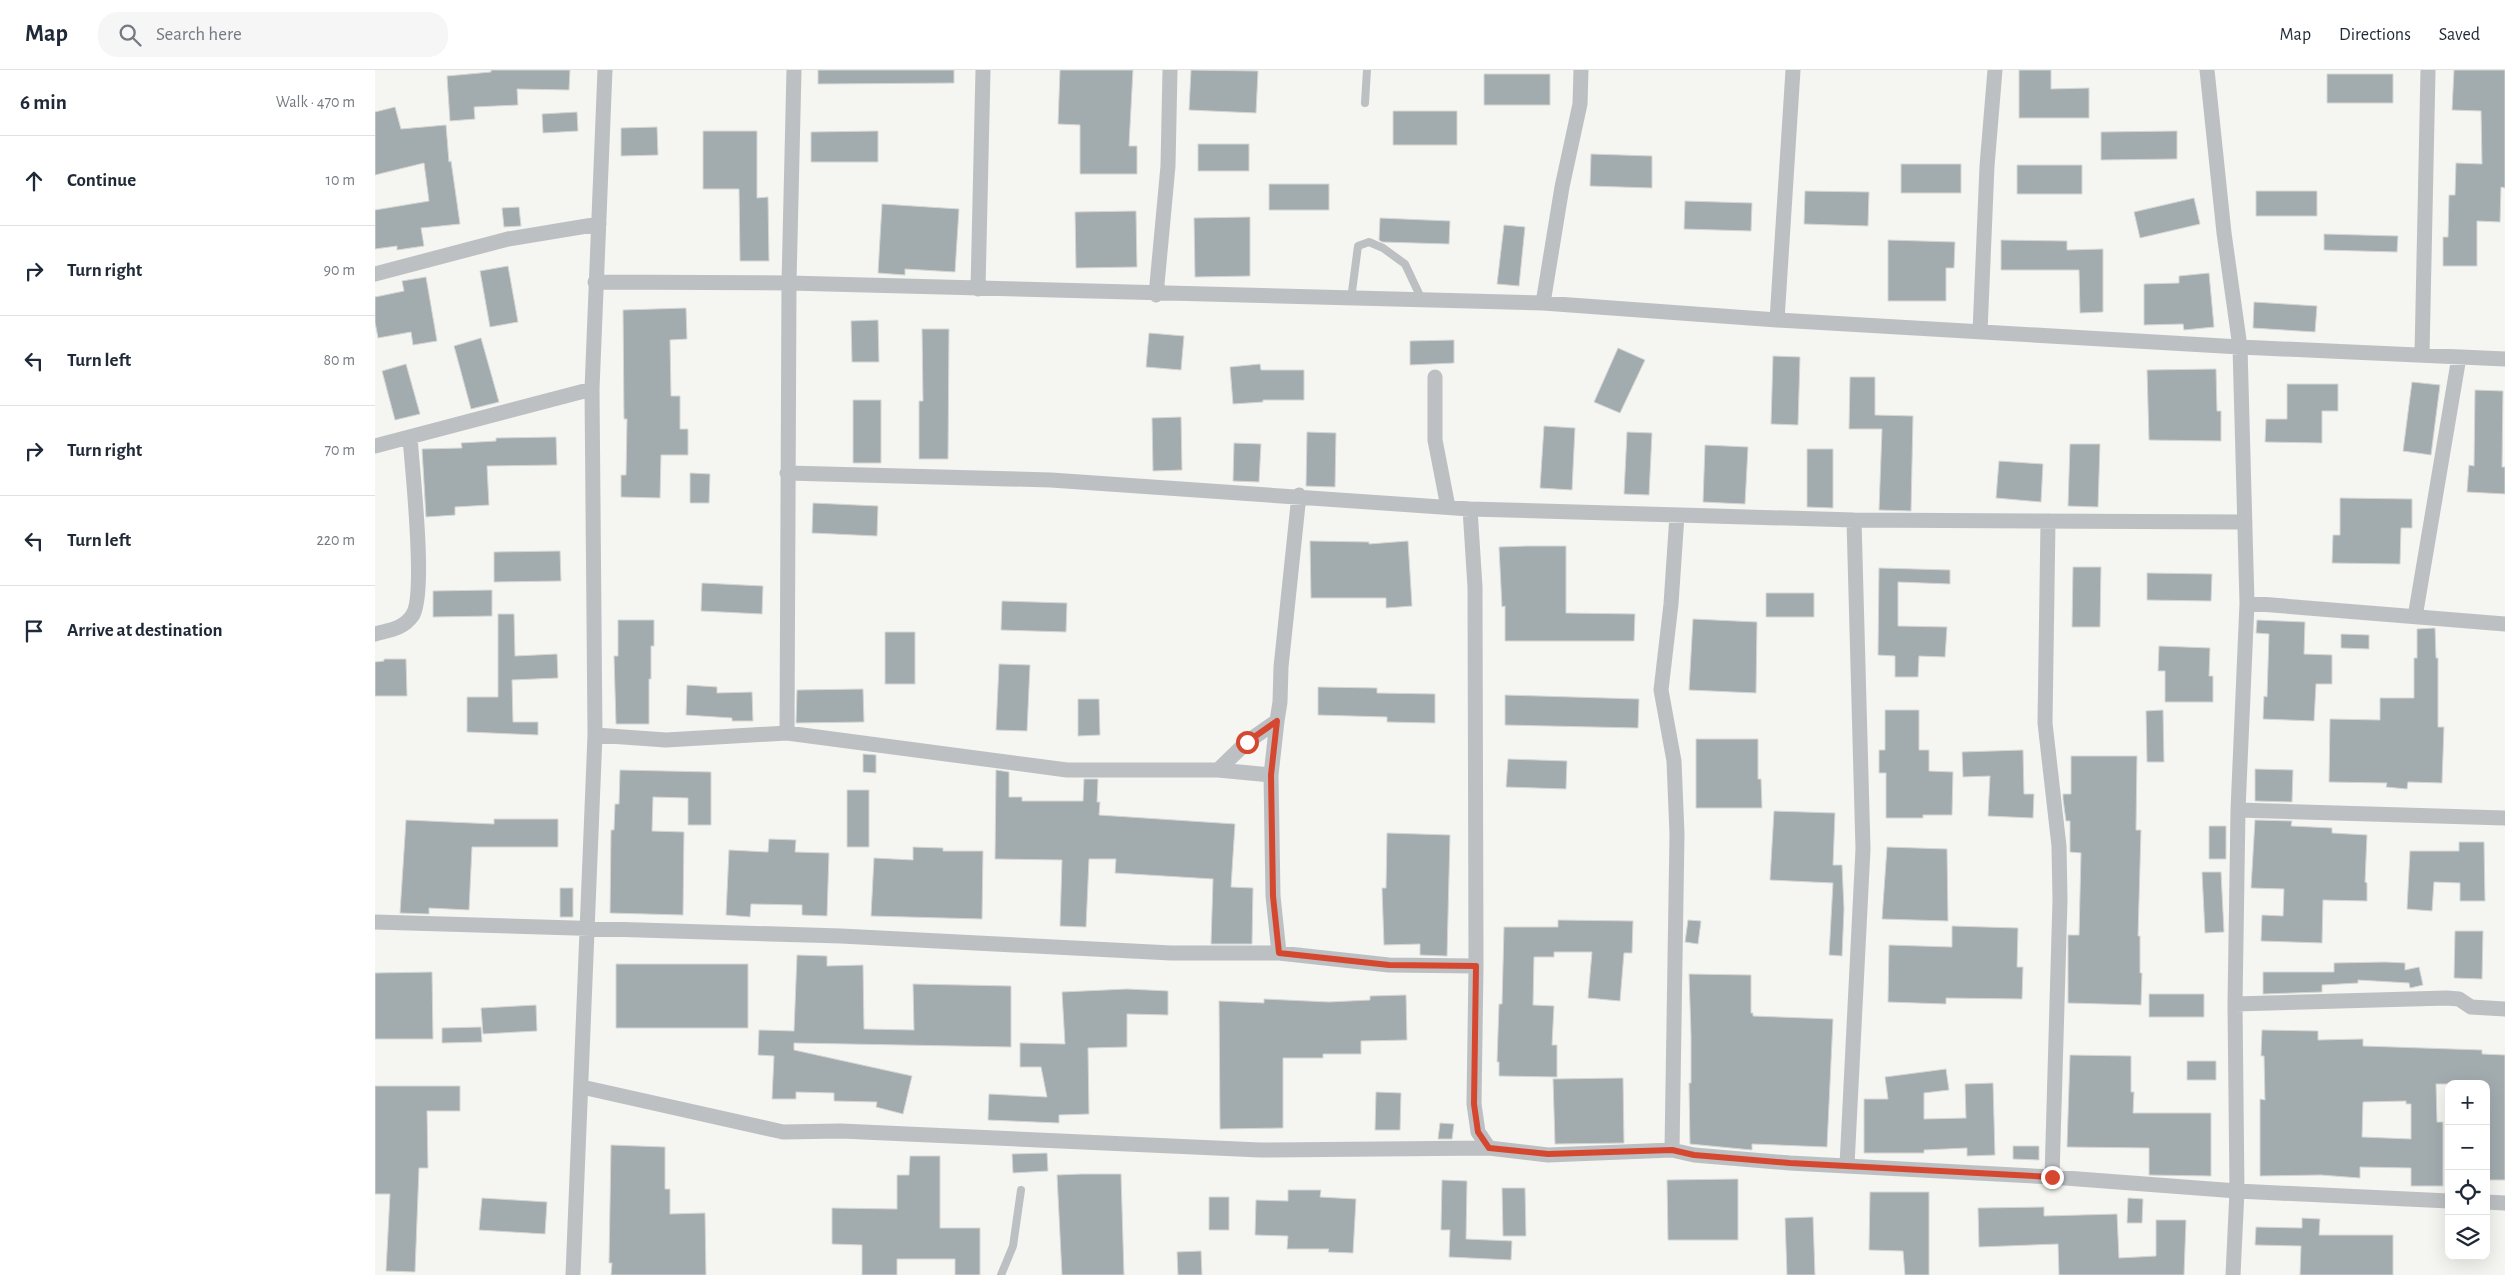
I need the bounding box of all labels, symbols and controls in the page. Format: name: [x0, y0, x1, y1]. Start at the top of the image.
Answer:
search box: [98, 12, 448, 57]
icon: search: [116, 21, 144, 49]
text: Map: [25, 22, 68, 46]
text: Search here: [156, 25, 242, 44]
text: Map: [2280, 26, 2311, 44]
text: Directions: [2339, 26, 2411, 44]
text: Saved: [2439, 26, 2480, 44]
text: 6 min: [20, 92, 67, 113]
text: Walk · 470 m: [276, 94, 355, 110]
icon: ahead: [20, 167, 48, 195]
text: Continue: [67, 171, 136, 190]
text: 10 m: [326, 172, 355, 188]
icon: right: [20, 257, 48, 285]
text: Turn right: [67, 261, 142, 280]
text: 90 m: [324, 262, 355, 278]
icon: left: [20, 347, 48, 375]
text: Turn left: [67, 351, 131, 370]
text: 80 m: [324, 352, 355, 368]
icon: right: [20, 437, 48, 465]
text: Turn right: [67, 441, 142, 460]
text: 70 m: [324, 442, 355, 458]
icon: left: [20, 527, 48, 555]
text: Turn left: [67, 531, 131, 550]
text: 220 m: [317, 532, 355, 548]
icon: arrive: [20, 617, 48, 645]
text: Arrive at destination: [67, 621, 223, 640]
route start: [1236, 731, 1259, 754]
map controls: [2445, 1080, 2490, 1260]
button: +: [2445, 1080, 2490, 1125]
button: −: [2445, 1125, 2490, 1170]
route end: [2041, 1166, 2064, 1189]
button: locate: [2445, 1170, 2490, 1215]
button: layers: [2445, 1215, 2490, 1260]

